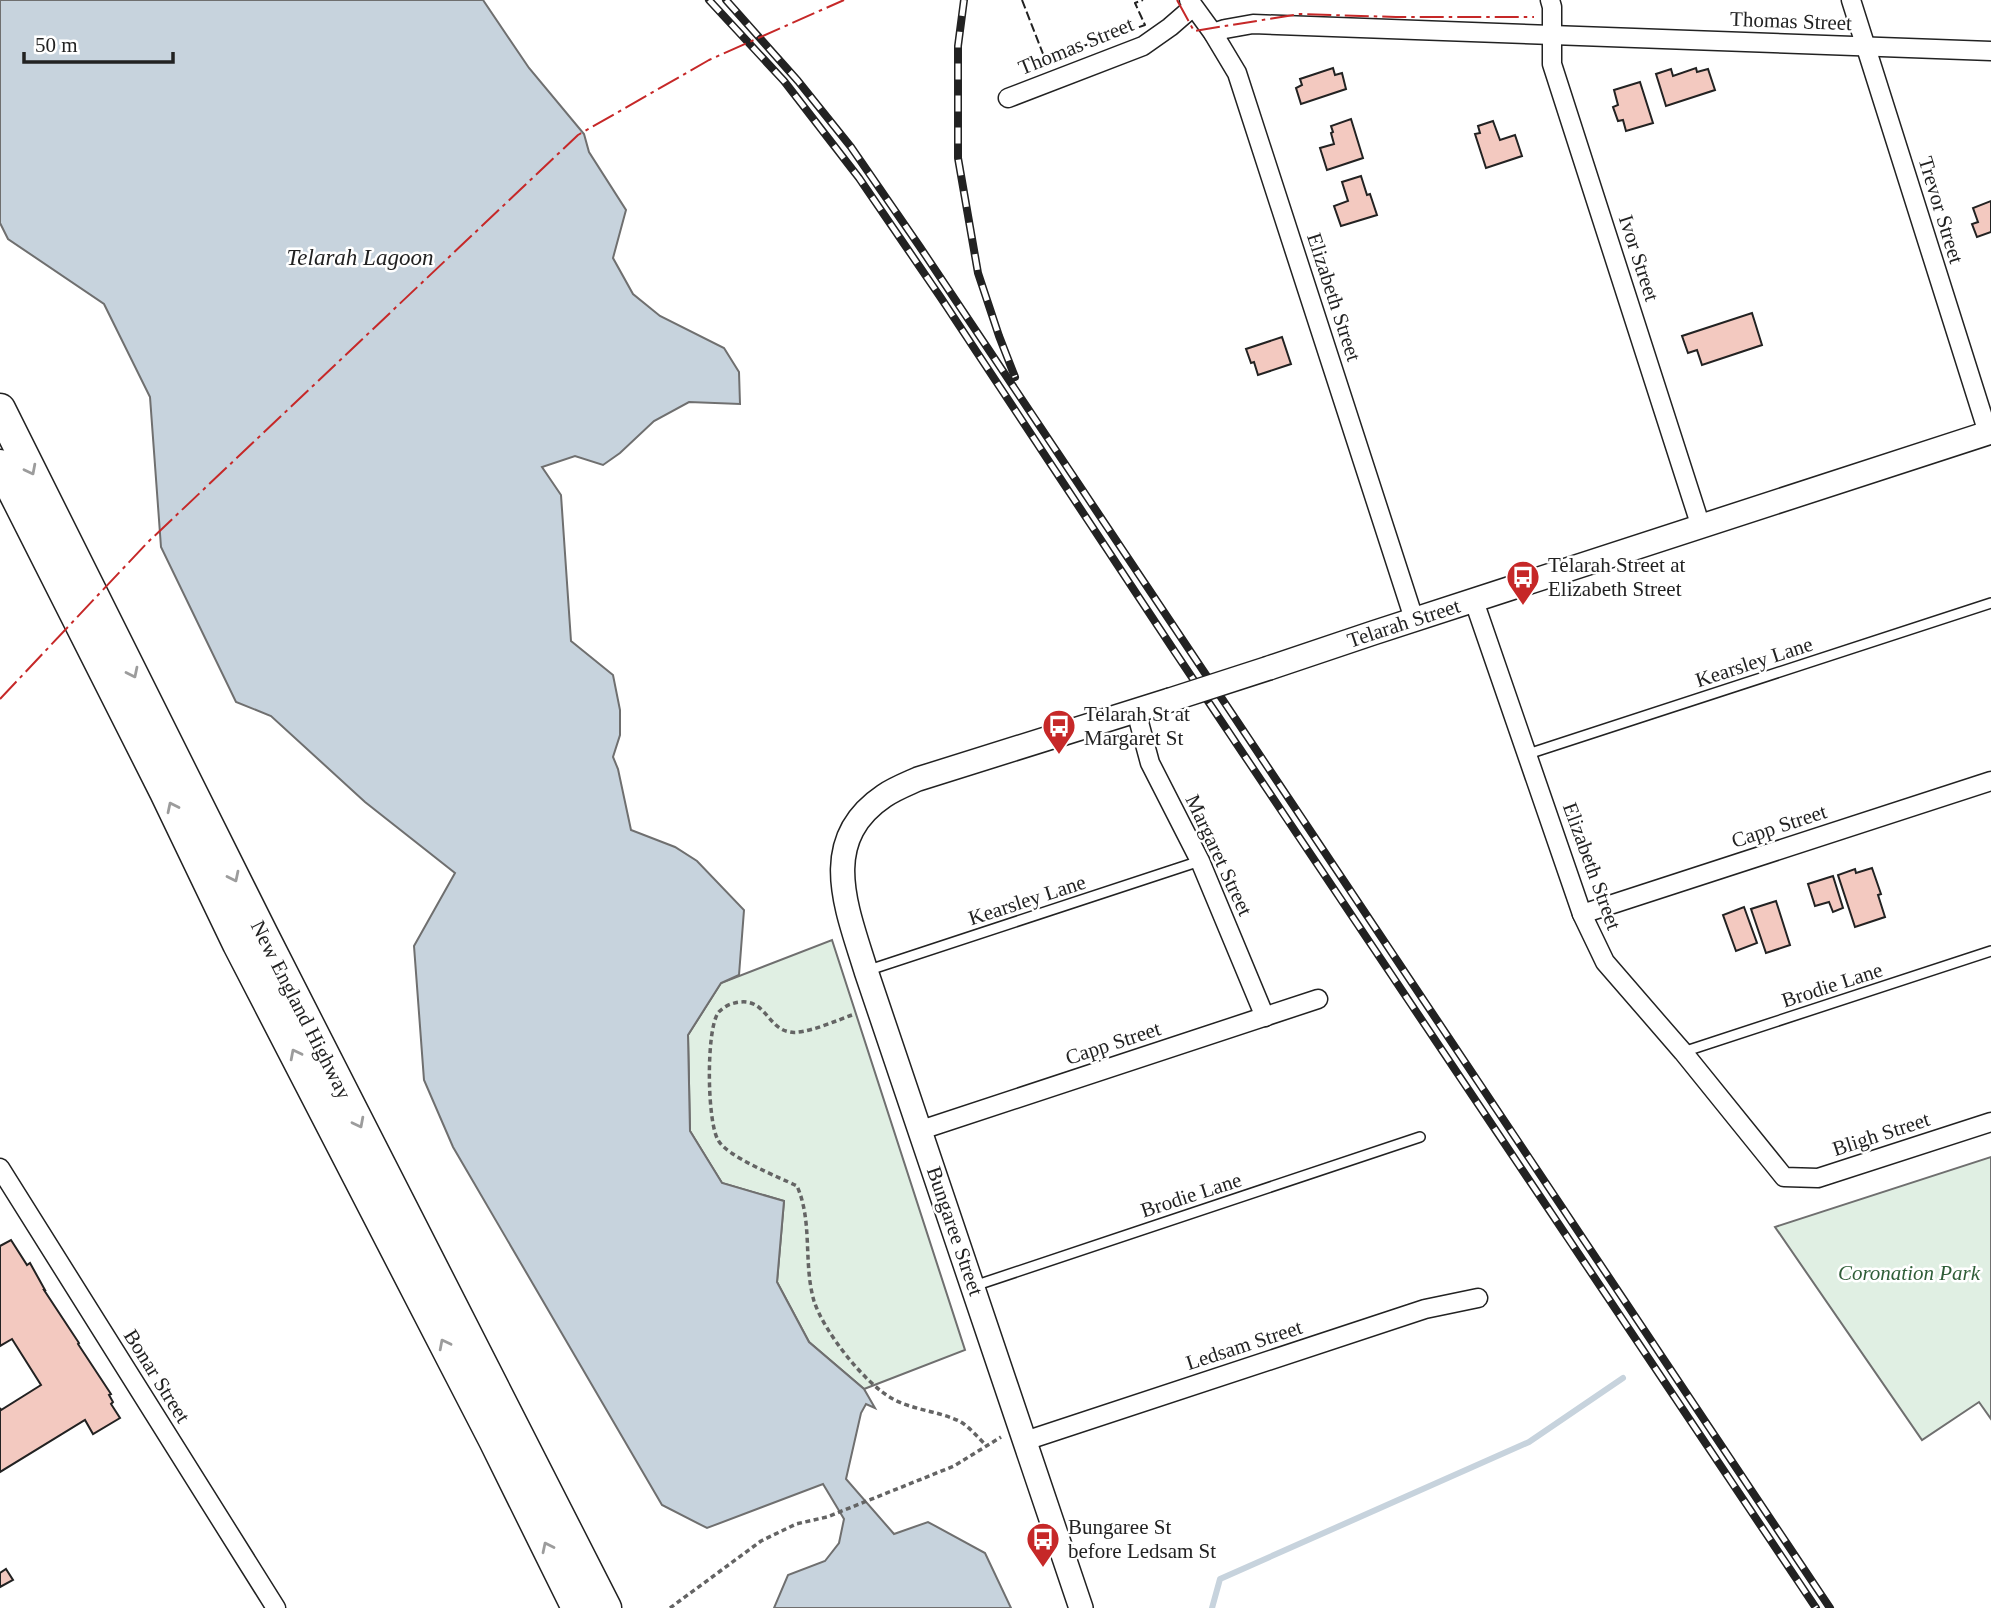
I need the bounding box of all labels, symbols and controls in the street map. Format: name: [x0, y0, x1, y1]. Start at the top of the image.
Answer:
street label: Thomas Street: [1730, 7, 1852, 35]
street label: Thomas Street: [1015, 12, 1137, 80]
scale bar: [24, 21, 173, 65]
text: 50 m: [35, 33, 78, 57]
street label: Trevor Street: [1913, 154, 1969, 267]
street label: Ivor Street: [1614, 212, 1664, 304]
street label: Elizabeth Street: [1302, 230, 1366, 364]
water label: Telarah Lagoon: [287, 245, 433, 270]
one-way arrow: [22, 463, 36, 475]
place label: Telarah Street at Elizabeth Street: [1548, 553, 1685, 601]
bus stop icon: Telarah Street at Elizabeth Street: [1504, 558, 1542, 607]
street label: Telarah Street: [1344, 593, 1463, 653]
street label: Kearsley Lane: [1692, 632, 1816, 692]
one-way arrow: [125, 666, 139, 678]
place label: Telarah St at Margaret St: [1084, 702, 1190, 750]
bus stop icon: Telarah St at Margaret St: [1040, 707, 1078, 756]
street label: Margaret Street: [1180, 791, 1258, 919]
street label: Elizabeth Street: [1558, 799, 1626, 933]
street label: Capp Street: [1728, 799, 1830, 853]
one-way arrow: [167, 802, 181, 814]
one-way arrow: [226, 870, 240, 882]
street label: Kearsley Lane: [965, 870, 1089, 930]
street label: New England Highway: [246, 917, 357, 1104]
street label: Brodie Lane: [1779, 957, 1885, 1013]
street label: Capp Street: [1062, 1016, 1164, 1070]
one-way arrow: [290, 1049, 304, 1062]
street label: Bligh Street: [1829, 1107, 1933, 1161]
one-way arrow: [351, 1116, 365, 1129]
street label: Bungaree Street: [922, 1163, 988, 1299]
street label: Brodie Lane: [1138, 1167, 1244, 1223]
park label: Coronation Park: [1838, 1261, 1981, 1285]
street label: Ledsam Street: [1183, 1315, 1305, 1375]
street label: Bonar Street: [119, 1325, 195, 1427]
one-way arrow: [439, 1339, 453, 1351]
place label: Bungaree St before Ledsam St: [1068, 1515, 1216, 1563]
bus stop icon: Bungaree St before Ledsam St: [1024, 1520, 1062, 1569]
one-way arrow: [541, 1542, 555, 1554]

